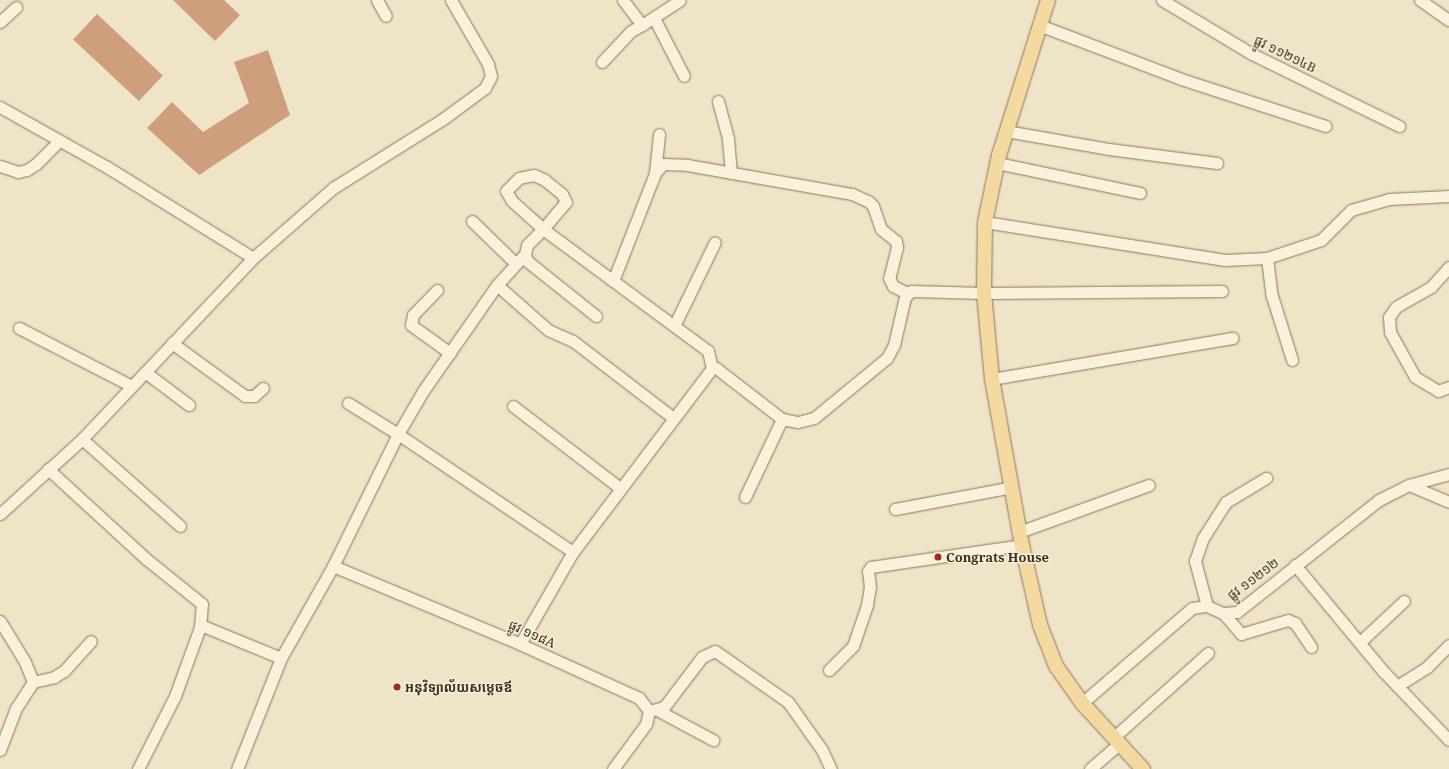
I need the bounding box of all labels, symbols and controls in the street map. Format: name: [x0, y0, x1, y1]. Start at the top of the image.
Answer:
street label: ផ្លូវ ១១២១៤B: [1251, 32, 1319, 76]
place label: Congrats House: [946, 549, 1049, 565]
marker: Congrats House: [933, 552, 943, 562]
street label: ផ្លូវ ១១២១២: [1224, 555, 1282, 603]
street label: ផ្លូវ ១១៨A: [506, 617, 558, 651]
place label: អនុវិទ្យាល័យសម្តេចឪ: [405, 679, 512, 695]
marker: អនុវិទ្យាល័យសម្តេចឪ: [392, 682, 402, 692]

